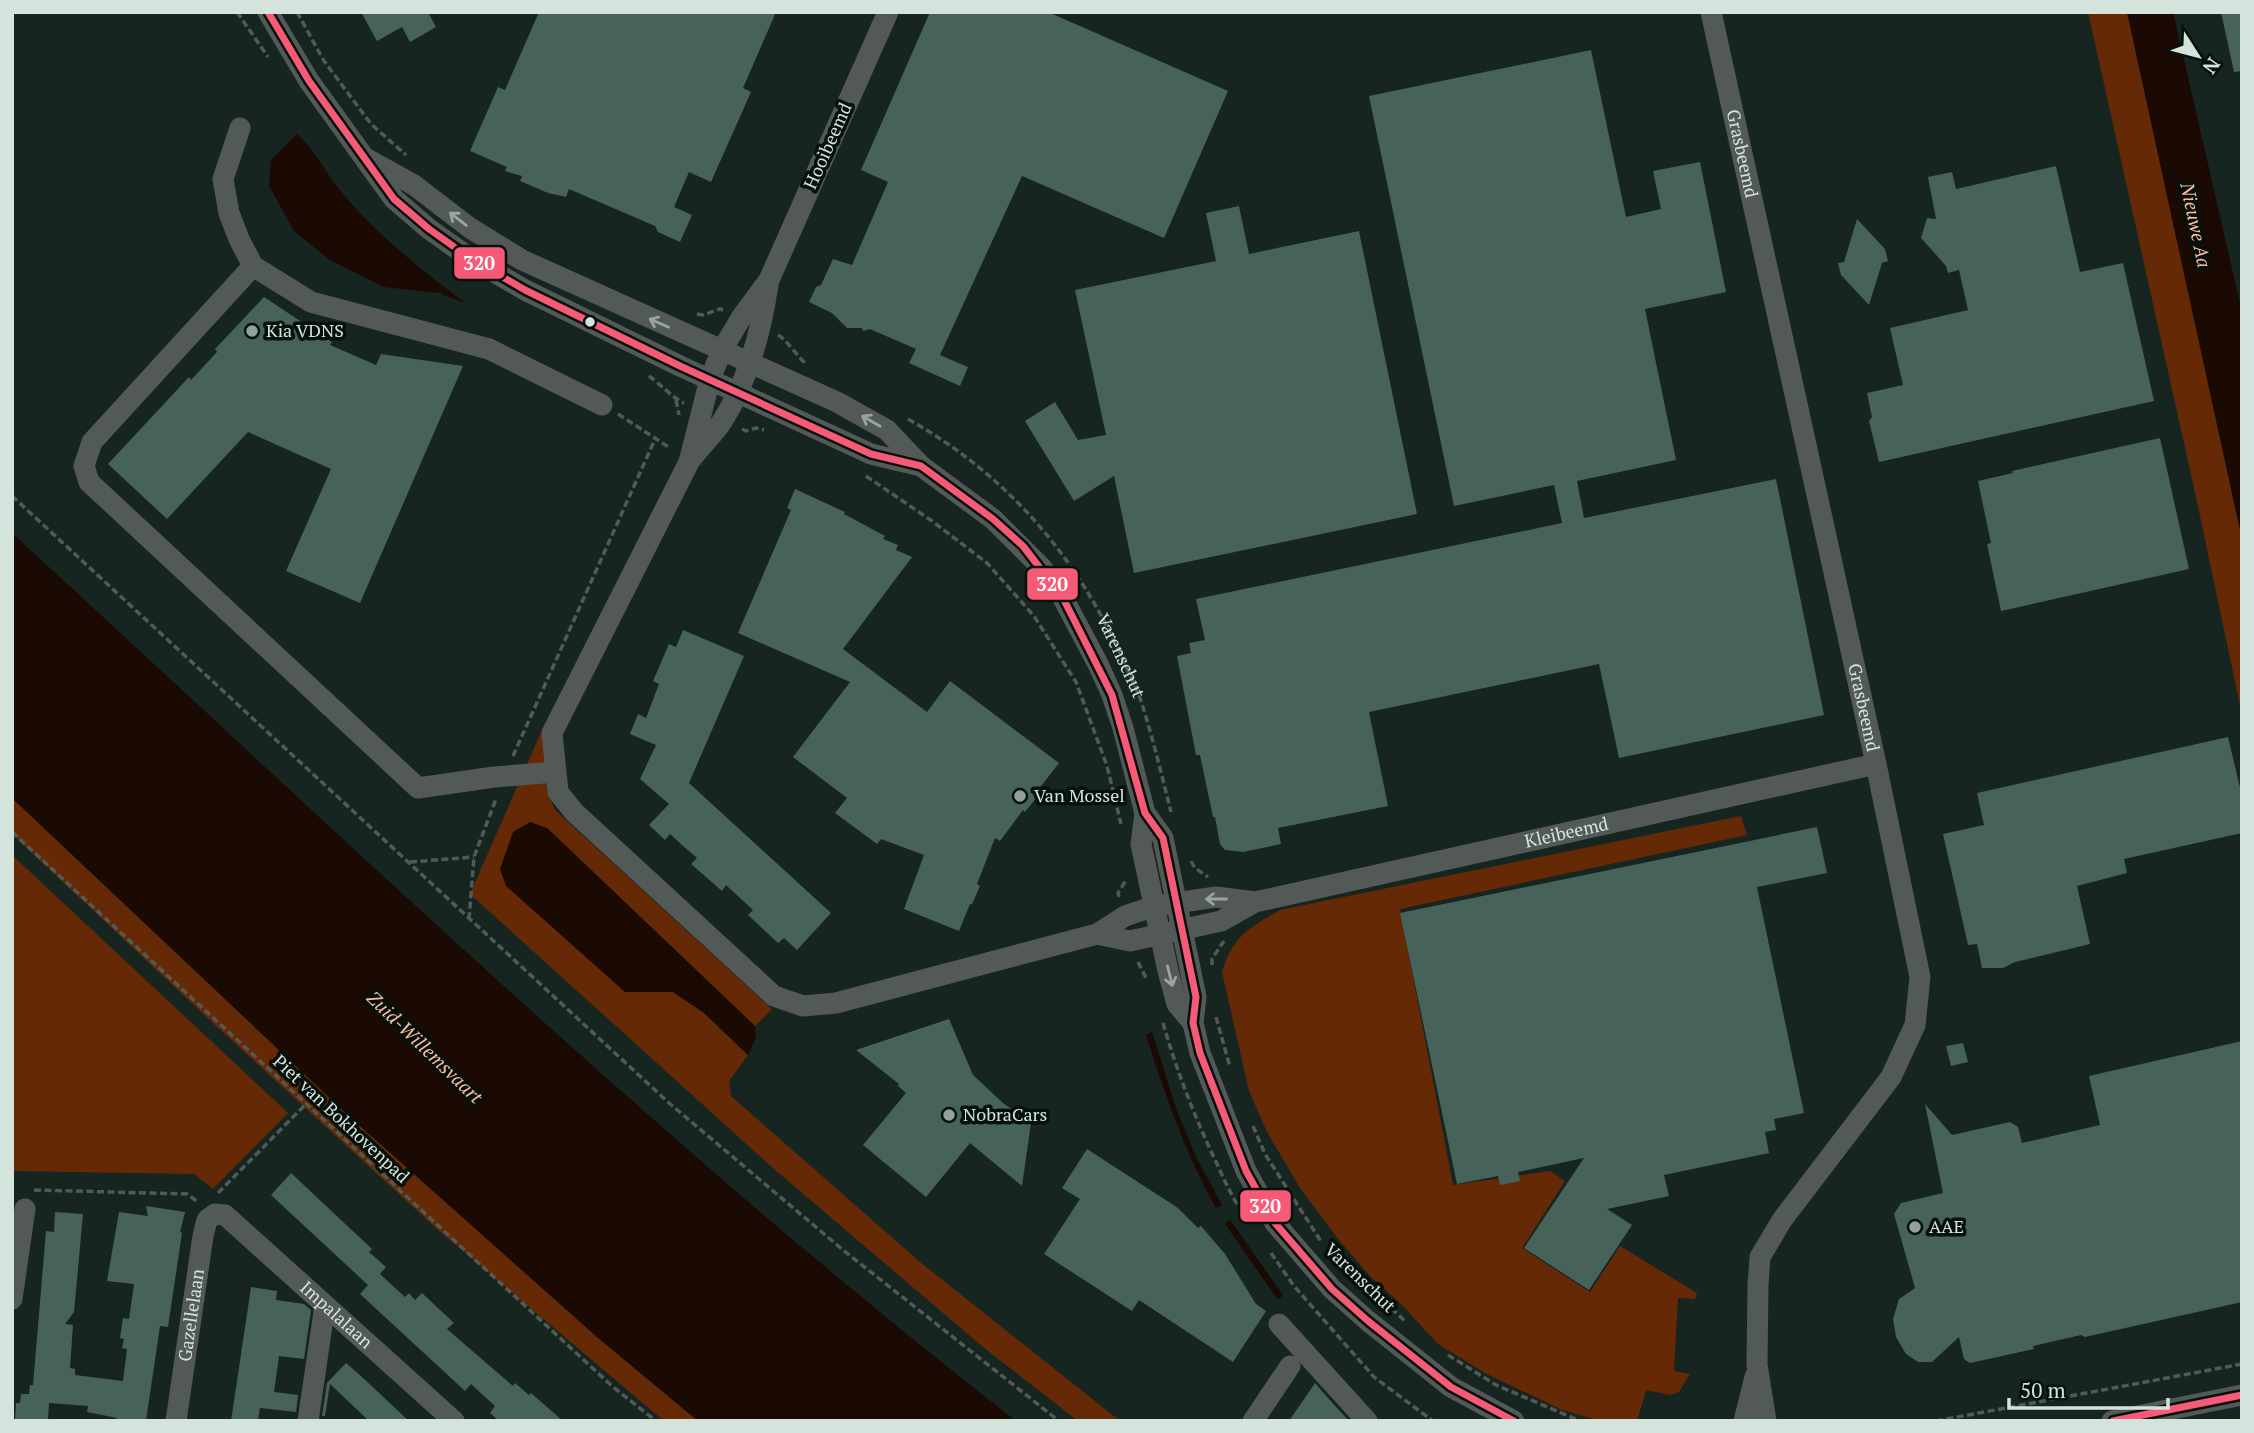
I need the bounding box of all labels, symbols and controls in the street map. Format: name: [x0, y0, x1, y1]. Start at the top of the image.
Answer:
north arrow: [2163, 21, 2233, 91]
text: N: [2197, 53, 2227, 80]
street label: Hooibeemd: [797, 99, 857, 192]
street label: Grasbeemd: [1722, 107, 1764, 200]
water label: Nieuwe Aa: [2175, 179, 2218, 270]
one-way arrow: [449, 211, 467, 226]
line badge: 320: [453, 246, 506, 280]
text: 320: [463, 250, 495, 275]
unlabelled marker: [583, 315, 597, 329]
one-way arrow: [649, 316, 671, 329]
place label: Kia VDNS: [266, 318, 344, 342]
marker: Kia VDNS: [244, 323, 260, 339]
one-way arrow: [861, 414, 881, 428]
line badge: 320: [1026, 567, 1079, 601]
text: 320: [1036, 571, 1068, 596]
street label: Varenschut: [1091, 609, 1152, 701]
street label: Grasbeemd: [1843, 661, 1886, 754]
place label: Van Mossel: [1034, 783, 1125, 807]
marker: Van Mossel: [1012, 788, 1028, 804]
street label: Kleibeemd: [1522, 811, 1610, 853]
one-way arrow: [1204, 892, 1227, 906]
one-way arrow: [1164, 965, 1177, 987]
water label: Zuid-Willemsvaart: [362, 985, 489, 1109]
street label: Piet van Bokhovenpad: [268, 1049, 415, 1188]
place label: NobraCars: [963, 1102, 1047, 1126]
marker: NobraCars: [941, 1107, 957, 1123]
line badge: 320: [1239, 1189, 1292, 1223]
text: 320: [1249, 1193, 1281, 1218]
place label: AAE: [1929, 1214, 1964, 1238]
marker: AAE: [1907, 1219, 1923, 1235]
street label: Varenschut: [1320, 1237, 1402, 1318]
street label: Gazellelaan: [172, 1267, 209, 1363]
street label: Impalalaan: [295, 1275, 379, 1353]
scale bar: [2009, 1366, 2168, 1410]
text: 50 m: [2020, 1376, 2066, 1404]

